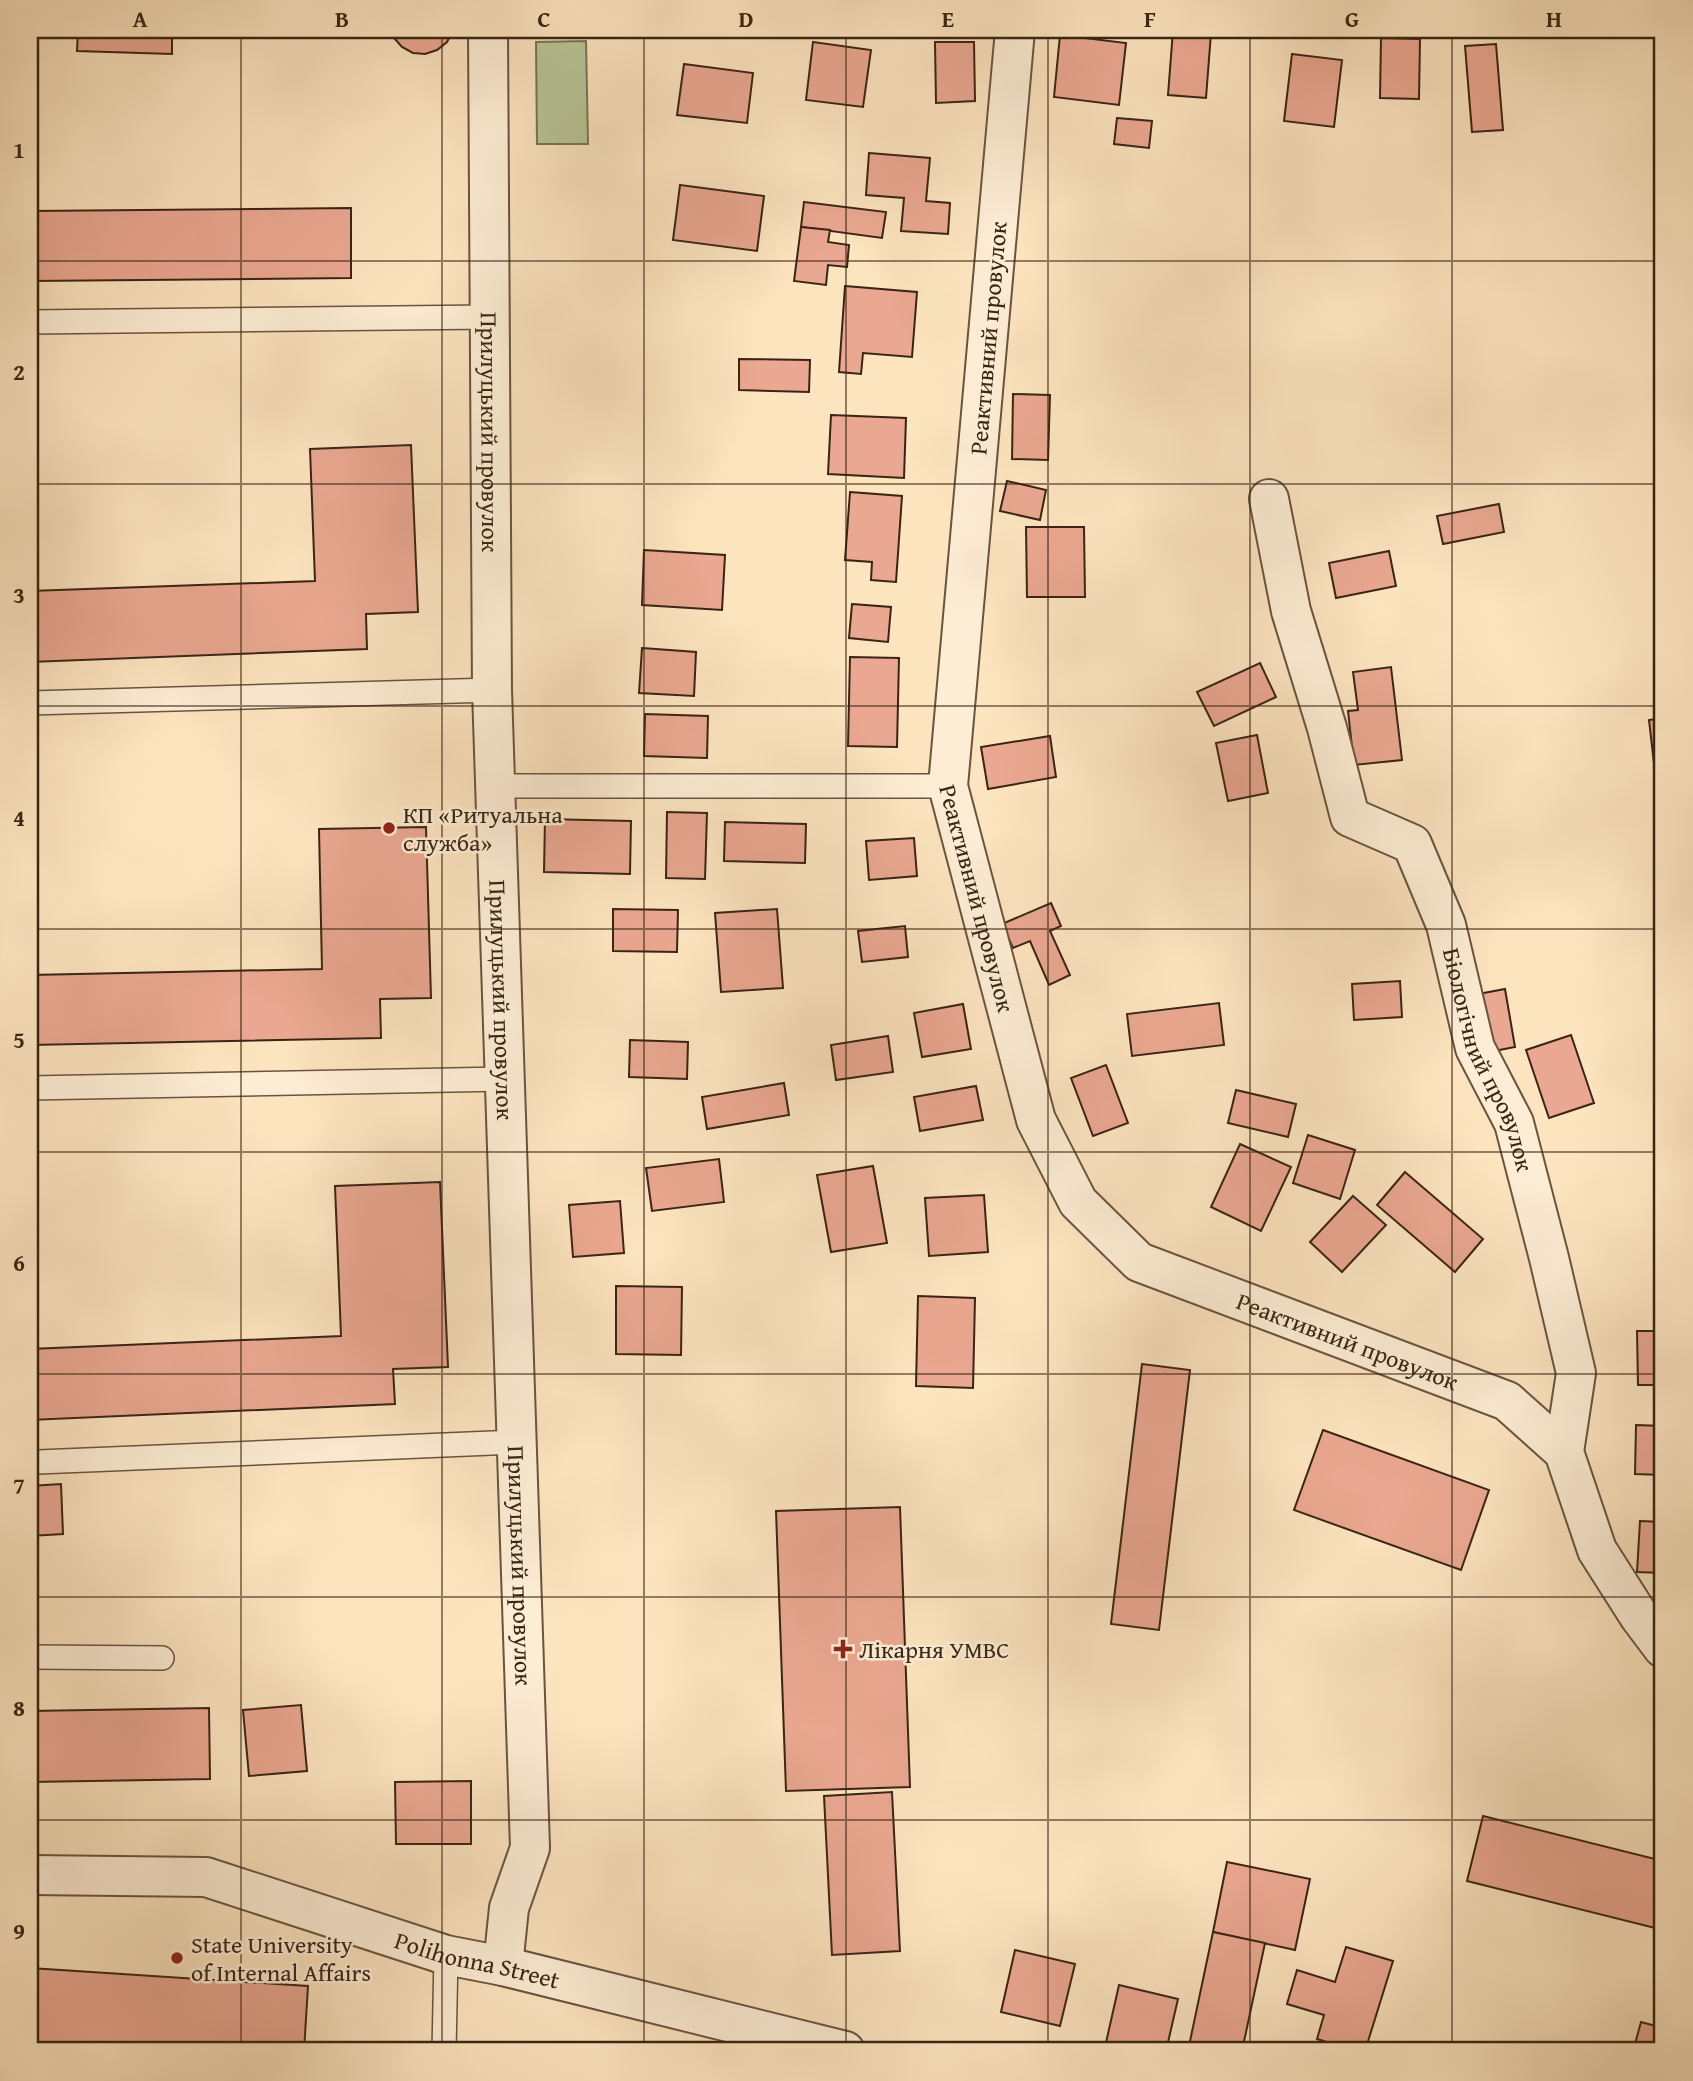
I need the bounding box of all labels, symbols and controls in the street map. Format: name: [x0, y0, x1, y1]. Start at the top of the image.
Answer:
text: A: [133, 2, 148, 35]
text: B: [335, 2, 349, 35]
text: C: [537, 2, 551, 35]
text: D: [739, 2, 754, 35]
text: E: [942, 2, 954, 35]
text: F: [1144, 2, 1156, 35]
text: G: [1345, 2, 1359, 35]
text: H: [1546, 2, 1562, 35]
text: 1: [13, 133, 25, 166]
street label: Реактивний провулок: [960, 219, 1016, 456]
street label: Прилуцький провулок: [472, 312, 509, 553]
text: 2: [13, 355, 25, 388]
text: 3: [13, 578, 25, 611]
street label: Реактивний провулок: [931, 780, 1024, 1016]
place label: КП «Ритуальна служба»: [403, 797, 563, 860]
text: 4: [13, 801, 25, 834]
marker: КП «Ритуальна служба»: [381, 820, 397, 836]
street label: Прилуцький провулок: [481, 879, 524, 1121]
street label: Біологічний провулок: [1434, 944, 1543, 1176]
text: 5: [13, 1023, 25, 1056]
text: 6: [13, 1246, 25, 1279]
street label: Реактивний провулок: [1232, 1283, 1464, 1399]
street label: Прилуцький провулок: [499, 1445, 542, 1687]
text: 7: [13, 1469, 25, 1502]
place label: Лікарня УМВС: [859, 1632, 1009, 1667]
marker: Лікарня УМВС: [833, 1639, 853, 1659]
text: 8: [13, 1691, 25, 1724]
text: 9: [13, 1914, 25, 1947]
street label: Polihonna Street: [390, 1922, 564, 1997]
place label: State University of Internal Affairs: [191, 1927, 371, 1990]
marker: State University of Internal Affairs: [169, 1950, 185, 1966]

